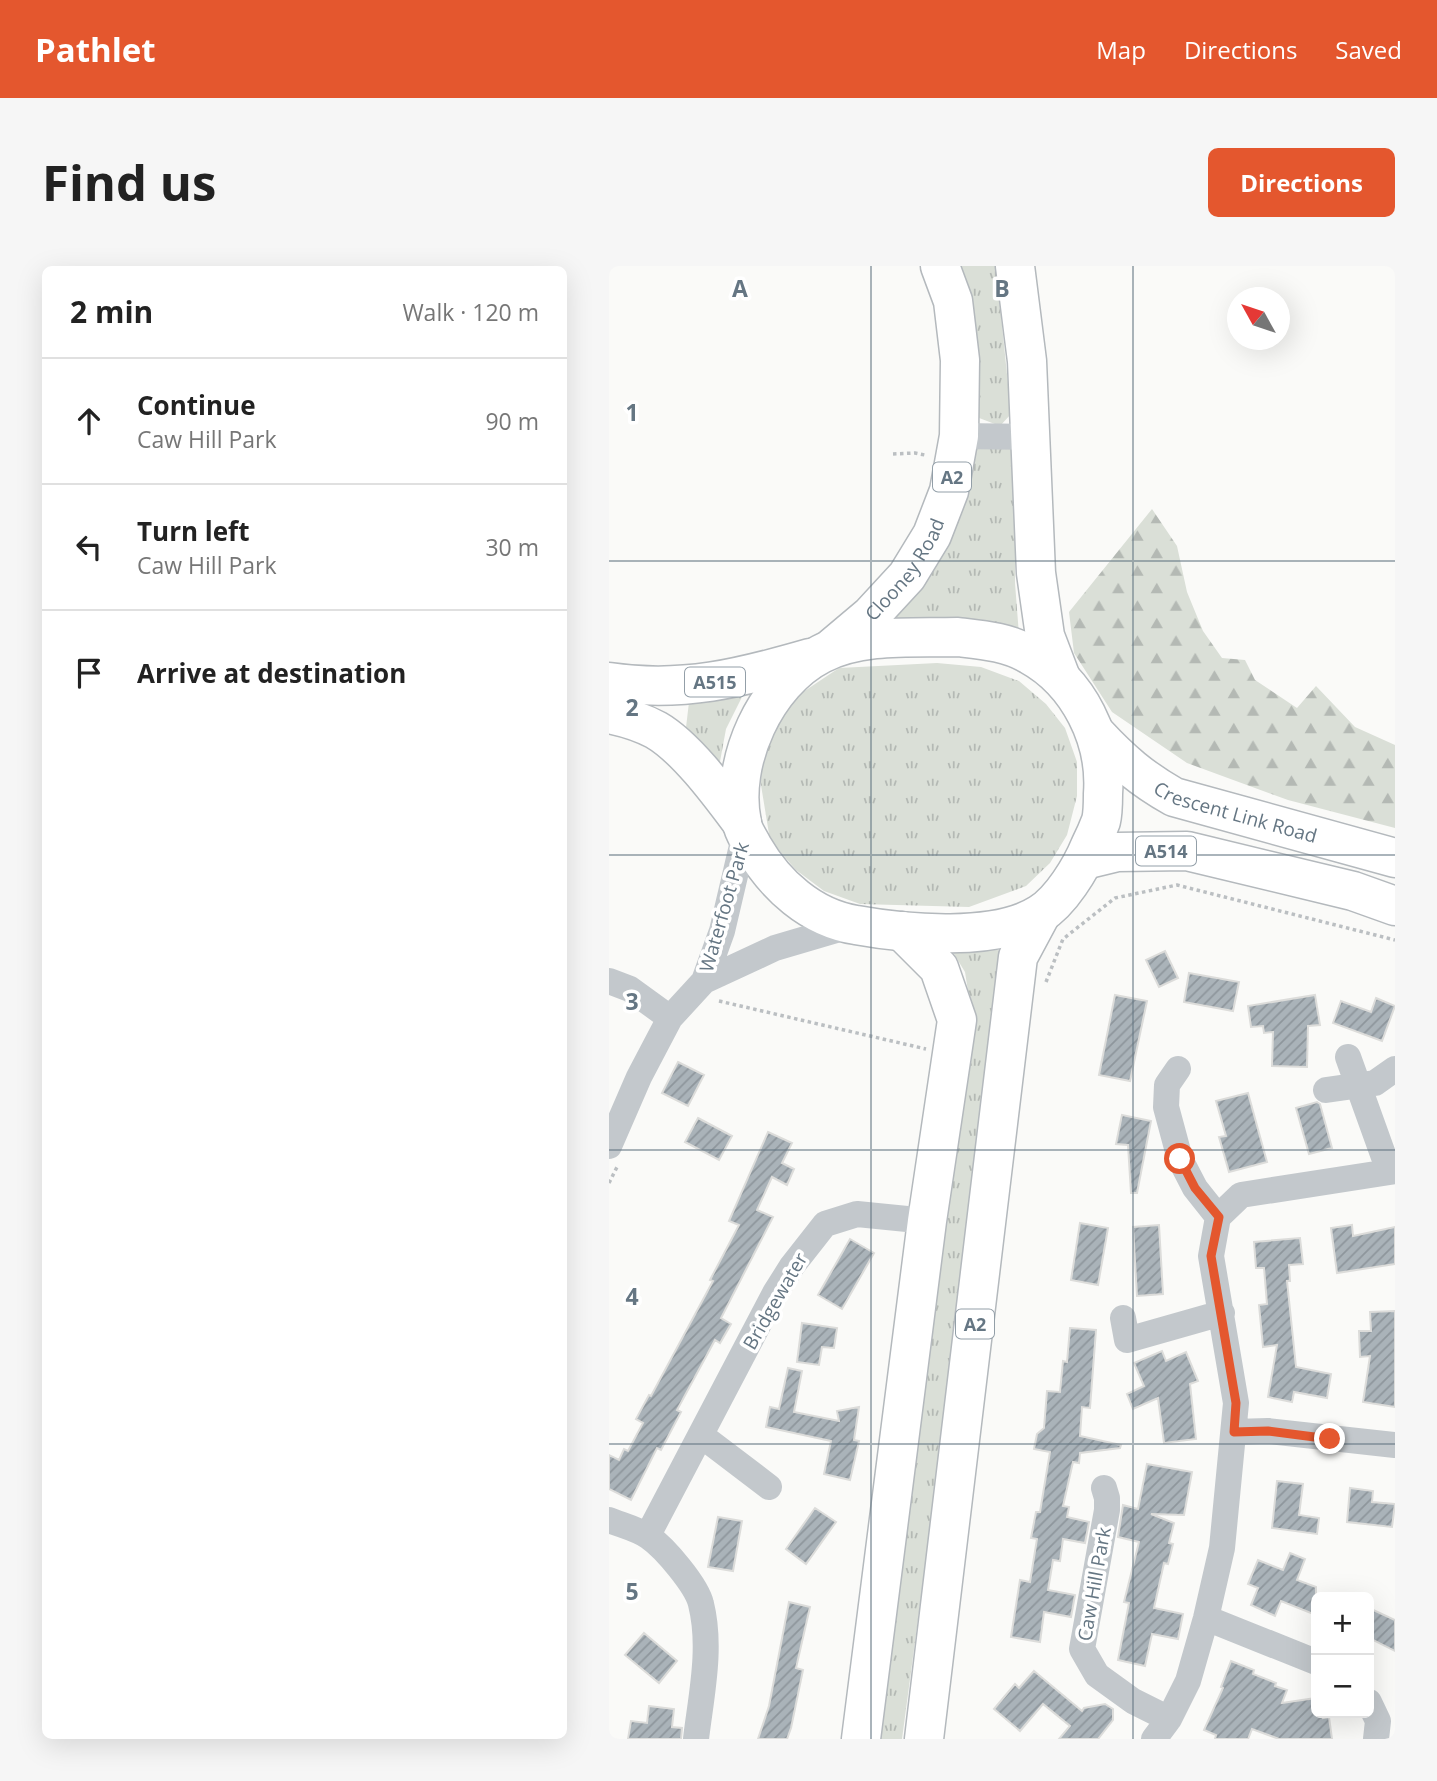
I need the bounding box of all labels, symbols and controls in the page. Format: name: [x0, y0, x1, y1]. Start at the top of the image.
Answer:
text: Pathlet: [35, 27, 156, 72]
text: Map: [1096, 33, 1146, 66]
text: Directions: [1184, 33, 1297, 66]
text: Saved: [1335, 33, 1402, 66]
button: Directions: [1208, 148, 1395, 217]
text: Find us: [42, 149, 216, 215]
text: A: [732, 272, 748, 304]
text: B: [994, 272, 1010, 304]
north arrow: [1227, 287, 1290, 350]
text: 2 min: [70, 291, 153, 332]
text: Walk · 120 m: [402, 296, 539, 328]
text: Continue: [137, 387, 256, 423]
text: 1: [625, 396, 639, 428]
icon: ahead: [70, 402, 108, 440]
text: 90 m: [485, 405, 539, 437]
text: Caw Hill Park: [137, 423, 277, 455]
road number: A2: [933, 462, 971, 492]
text: Turn left: [137, 513, 249, 549]
street label: Clooney Road: [859, 514, 950, 626]
icon: left: [70, 528, 108, 566]
text: 30 m: [485, 531, 539, 563]
text: Caw Hill Park: [137, 549, 277, 581]
icon: arrive: [70, 654, 108, 692]
text: Arrive at destination: [137, 655, 406, 691]
road number: A515: [685, 668, 745, 696]
text: 2: [625, 691, 639, 723]
street label: Crescent Link Road: [1149, 775, 1320, 849]
road number: A514: [1136, 836, 1196, 866]
street label: Waterfoot Park: [693, 839, 755, 975]
text: 3: [625, 985, 639, 1017]
route start: [1164, 1143, 1195, 1174]
street label: Bridgewater: [737, 1248, 813, 1354]
text: 4: [625, 1280, 639, 1312]
road number: A2: [956, 1310, 994, 1338]
route end: [1314, 1423, 1345, 1454]
street label: Caw Hill Park: [1071, 1525, 1117, 1643]
text: 5: [625, 1575, 639, 1607]
map controls: [1311, 1592, 1374, 1718]
button: +: [1311, 1592, 1374, 1655]
button: −: [1311, 1655, 1374, 1718]

